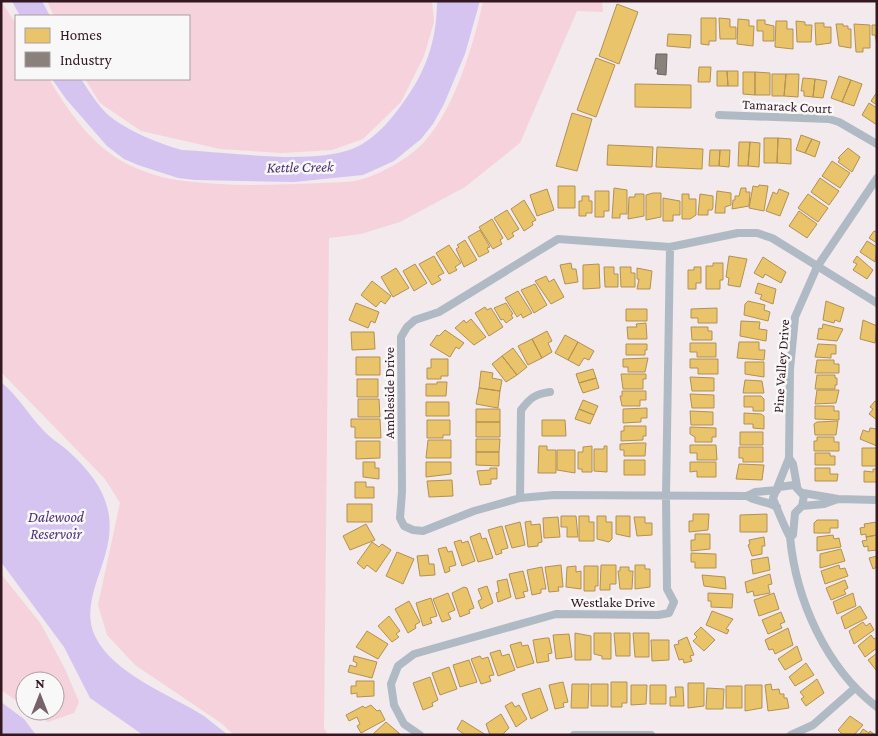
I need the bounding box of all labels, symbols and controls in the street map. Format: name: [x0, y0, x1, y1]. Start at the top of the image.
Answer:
legend: [15, 15, 190, 80]
text: Homes: [60, 27, 102, 43]
text: Industry: [60, 52, 112, 69]
street label: Tamarack Court: [742, 96, 833, 116]
water label: Kettle Creek: [266, 158, 335, 176]
street label: Pine Valley Drive: [770, 319, 792, 413]
street label: Ambleside Drive: [381, 347, 397, 439]
water label: Dalewood Reservoir: [28, 509, 85, 542]
street label: Westlake Drive: [571, 594, 655, 610]
north arrow: [15, 671, 65, 721]
text: N: [35, 675, 45, 691]

